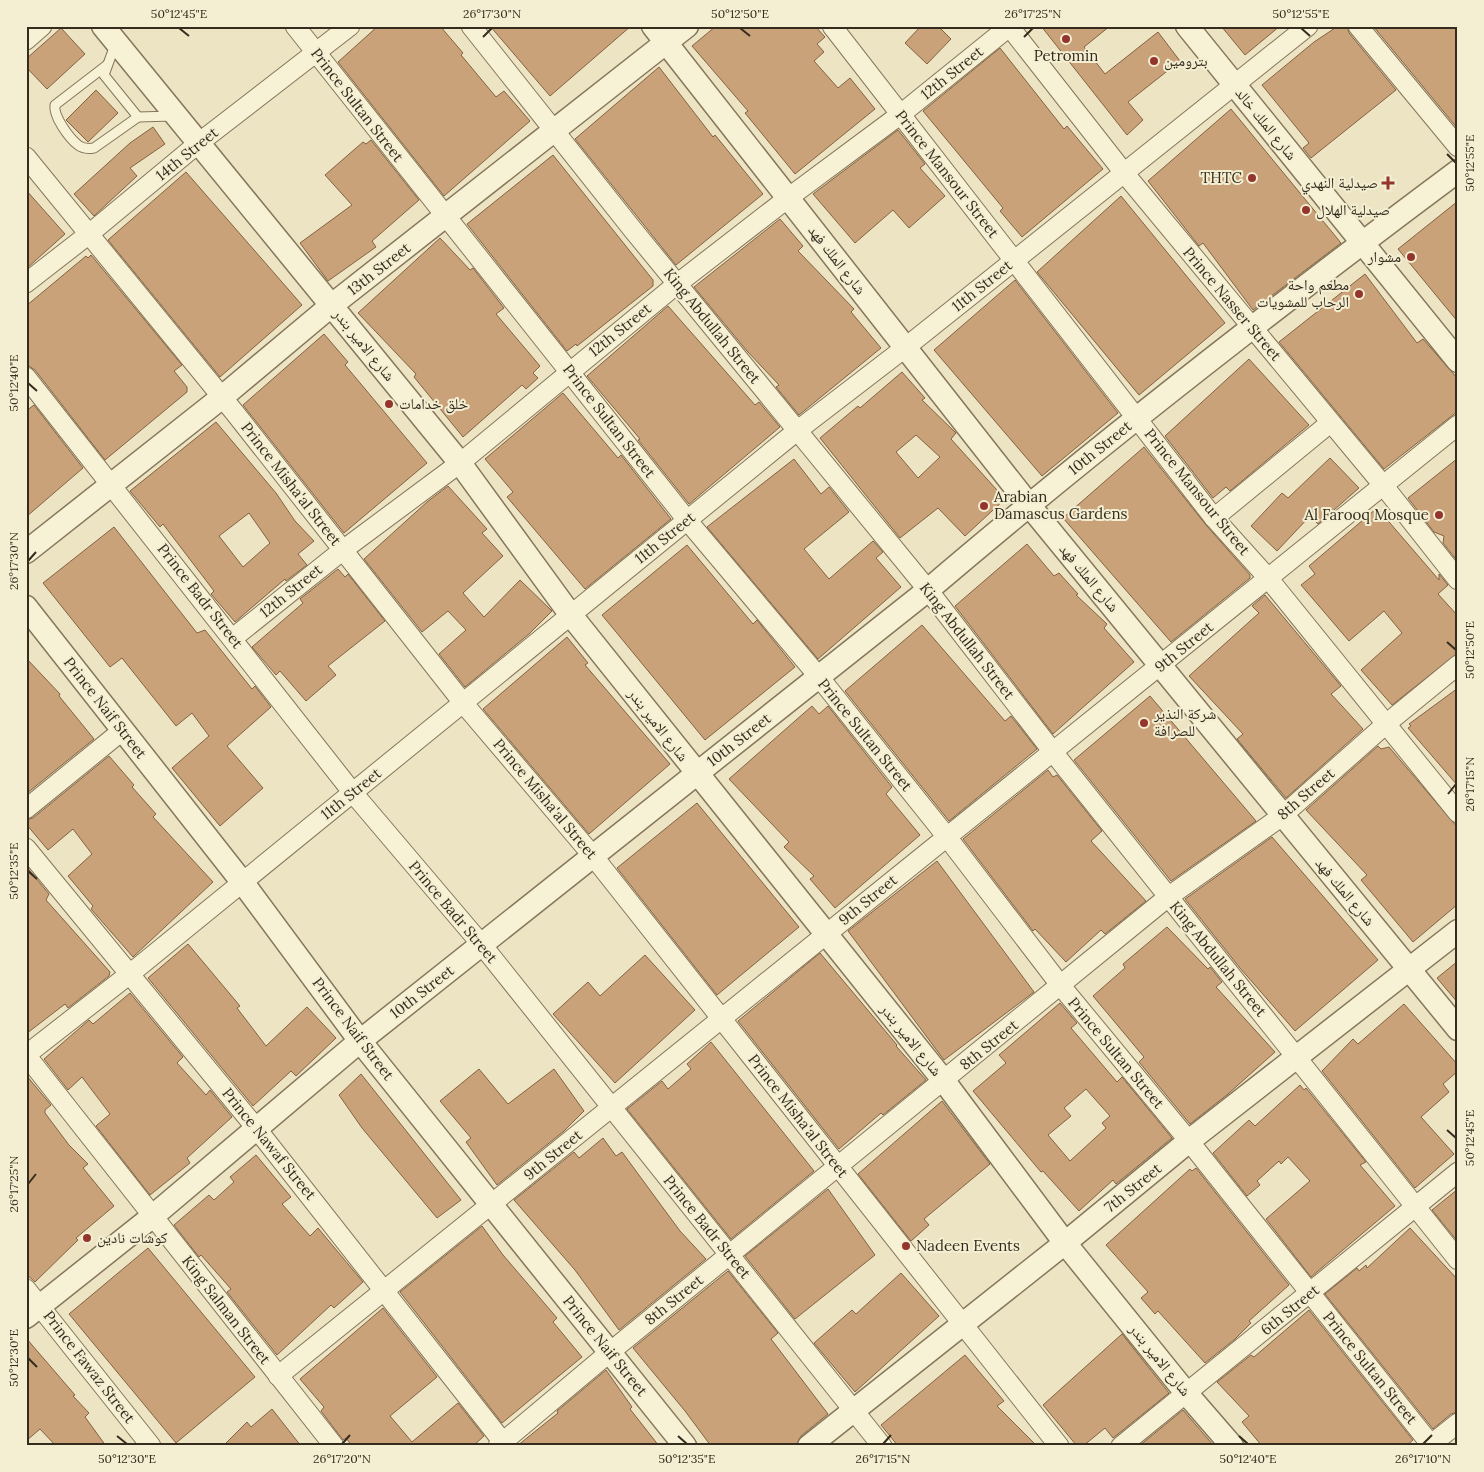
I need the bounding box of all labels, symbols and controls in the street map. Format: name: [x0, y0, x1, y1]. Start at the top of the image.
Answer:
text: 50°12'45"E: [151, 6, 207, 21]
text: 26°17'30"N: [463, 6, 521, 21]
text: 50°12'50"E: [711, 6, 769, 21]
text: 26°17'25"N: [1005, 6, 1061, 21]
text: 50°12'55"E: [1273, 6, 1329, 21]
marker: Petromin: [1060, 33, 1072, 45]
street label: 12th Street: [917, 42, 987, 104]
street label: Prince Sultan Street: [307, 44, 408, 166]
place label: Petromin: [1034, 46, 1098, 65]
place label: بترومين: [1164, 51, 1208, 71]
marker: بترومين: [1148, 55, 1160, 67]
street label: شارع الملك خالد: [1231, 84, 1301, 164]
street label: Prince Mansour Street: [892, 106, 1003, 242]
street label: 14th Street: [152, 123, 222, 185]
text: 50°12'55"E: [1462, 135, 1477, 191]
place label: THTC: [1201, 168, 1243, 187]
marker: THTC: [1246, 172, 1258, 184]
place label: صيدلية النهدي: [1301, 173, 1378, 195]
marker: صيدلية النهدي: [1382, 177, 1394, 189]
place label: صيدلية الهلال: [1316, 200, 1390, 220]
marker: صيدلية الهلال: [1300, 204, 1312, 216]
street label: شارع الملك فهد: [804, 221, 871, 299]
street label: 13th Street: [343, 238, 414, 299]
street label: Prince Nasser Street: [1179, 243, 1286, 365]
place label: مشوار: [1367, 247, 1401, 266]
marker: مشوار: [1405, 251, 1417, 263]
street label: 11th Street: [948, 255, 1016, 316]
street label: King Abdullah Street: [660, 264, 765, 387]
place label: مطعم واحة الرحاب للمشويات: [1257, 275, 1349, 311]
marker: مطعم واحة الرحاب للمشويات: [1353, 288, 1365, 300]
street label: 12th Street: [585, 299, 655, 361]
street label: شارع الامير بندر: [328, 304, 399, 385]
text: 50°12'40"E: [6, 354, 21, 412]
street label: Prince Sultan Street: [559, 360, 660, 482]
place label: خلق خدامات: [399, 394, 469, 414]
marker: خلق خدامات: [383, 398, 395, 410]
street label: 10th Street: [1064, 416, 1135, 479]
street label: Prince Misha'al Street: [237, 418, 346, 549]
street label: Prince Mansour Street: [1141, 425, 1254, 559]
place label: Arabian Damascus Gardens: [993, 487, 1128, 523]
marker: Arabian Damascus Gardens: [978, 500, 990, 512]
place label: Al Farooq Mosque: [1304, 505, 1429, 524]
street label: 11th Street: [631, 507, 699, 568]
marker: Al Farooq Mosque: [1433, 509, 1445, 521]
text: 26°17'30"N: [6, 532, 21, 590]
street label: Prince Badr Street: [154, 539, 247, 652]
street label: شارع الملك فهد: [1055, 540, 1123, 616]
street label: 12th Street: [256, 560, 326, 622]
street label: King Abdullah Street: [916, 578, 1019, 703]
street label: 9th Street: [1151, 617, 1217, 676]
text: 50°12'50"E: [1462, 621, 1477, 679]
street label: Prince Naif Street: [60, 653, 151, 762]
street label: Prince Sultan Street: [814, 675, 917, 795]
street label: شارع الامير بندر: [623, 684, 693, 766]
place label: شركة النذير للصرافة: [1153, 704, 1216, 740]
street label: 10th Street: [703, 709, 775, 771]
marker: شركة النذير للصرافة: [1138, 717, 1150, 729]
street label: Prince Misha'al Street: [489, 734, 602, 863]
text: 26°17'15"N: [1462, 757, 1477, 811]
street label: 11th Street: [317, 763, 385, 824]
street label: 8th Street: [1273, 763, 1338, 824]
text: 50°12'35"E: [6, 842, 21, 900]
street label: شارع الملك فهد: [1311, 854, 1379, 930]
street label: Prince Badr Street: [405, 857, 502, 967]
street label: 9th Street: [835, 870, 901, 929]
street label: King Abdullah Street: [1166, 897, 1271, 1020]
street label: 10th Street: [386, 961, 458, 1023]
street label: Prince Naif Street: [309, 974, 398, 1084]
street label: Prince Sultan Street: [1064, 993, 1169, 1112]
street label: شارع الامير بندر: [875, 999, 946, 1080]
street label: 8th Street: [956, 1015, 1022, 1074]
street label: Prince Misha'al Street: [744, 1050, 853, 1181]
street label: Prince Nawaf Street: [218, 1084, 321, 1204]
text: 50°12'45"E: [1462, 1110, 1477, 1166]
street label: 9th Street: [520, 1125, 586, 1184]
text: 26°17'25"N: [6, 1156, 21, 1212]
street label: 7th Street: [1100, 1159, 1165, 1216]
street label: Prince Badr Street: [660, 1171, 755, 1283]
place label: كوشات نادين: [97, 1228, 168, 1248]
marker: كوشات نادين: [81, 1232, 93, 1244]
place label: Nadeen Events: [916, 1236, 1020, 1255]
marker: Nadeen Events: [900, 1240, 912, 1252]
street label: King Salman Street: [178, 1251, 275, 1368]
street label: 8th Street: [641, 1270, 707, 1329]
street label: 6th Street: [1257, 1280, 1323, 1339]
street label: Prince Naif Street: [559, 1292, 652, 1400]
street label: Prince Fawaz Street: [39, 1307, 139, 1427]
street label: Prince Sultan Street: [1319, 1308, 1422, 1428]
street label: شارع الامير بندر: [1124, 1319, 1195, 1400]
text: 50°12'30"E: [6, 1329, 21, 1387]
text: 50°12'30"E: [98, 1451, 156, 1466]
text: 26°17'20"N: [313, 1451, 371, 1466]
text: 50°12'35"E: [658, 1451, 716, 1466]
text: 26°17'15"N: [856, 1451, 910, 1466]
text: 50°12'40"E: [1219, 1451, 1277, 1466]
text: 26°17'10"N: [1395, 1451, 1451, 1466]

